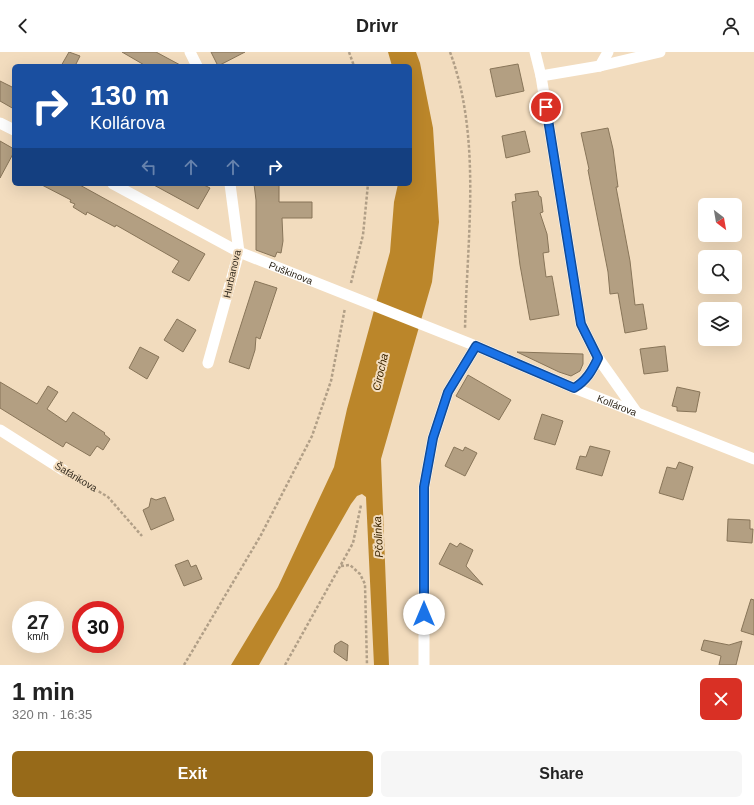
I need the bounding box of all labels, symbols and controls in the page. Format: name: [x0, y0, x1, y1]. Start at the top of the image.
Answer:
icon: back: [12, 15, 34, 37]
icon: person: [720, 15, 742, 37]
text: Drivr: [356, 16, 398, 36]
icon: right: [24, 80, 76, 132]
text: 130 m: [90, 80, 169, 111]
pin: [529, 90, 563, 124]
icon: arrive: [535, 96, 557, 118]
text: Kollárova: [90, 113, 165, 133]
icon: left: [138, 156, 160, 178]
icon: ahead: [180, 156, 202, 178]
icon: ahead: [222, 156, 244, 178]
icon: right: [264, 156, 286, 178]
north arrow: [698, 198, 742, 242]
map controls: [698, 198, 742, 346]
street label: Hurbanova: [221, 249, 243, 299]
button: search: [698, 250, 742, 294]
street label: Puškinova: [267, 259, 315, 286]
button: layers: [698, 302, 742, 346]
water label: Cirocha: [370, 352, 390, 392]
street label: Kollárova: [596, 392, 639, 418]
street label: Šafárikova: [53, 459, 100, 494]
water label: Pčolinka: [371, 516, 385, 558]
position arrow: [403, 593, 445, 635]
speed limit sign: 30: [72, 601, 124, 653]
text: 27: [27, 611, 49, 633]
text: km/h: [27, 631, 49, 642]
text: 1 min: [12, 678, 75, 705]
button: close: [700, 678, 742, 720]
text: 320 m · 16:35: [12, 707, 92, 722]
button: Exit: [12, 751, 373, 797]
button: Share: [381, 751, 742, 797]

